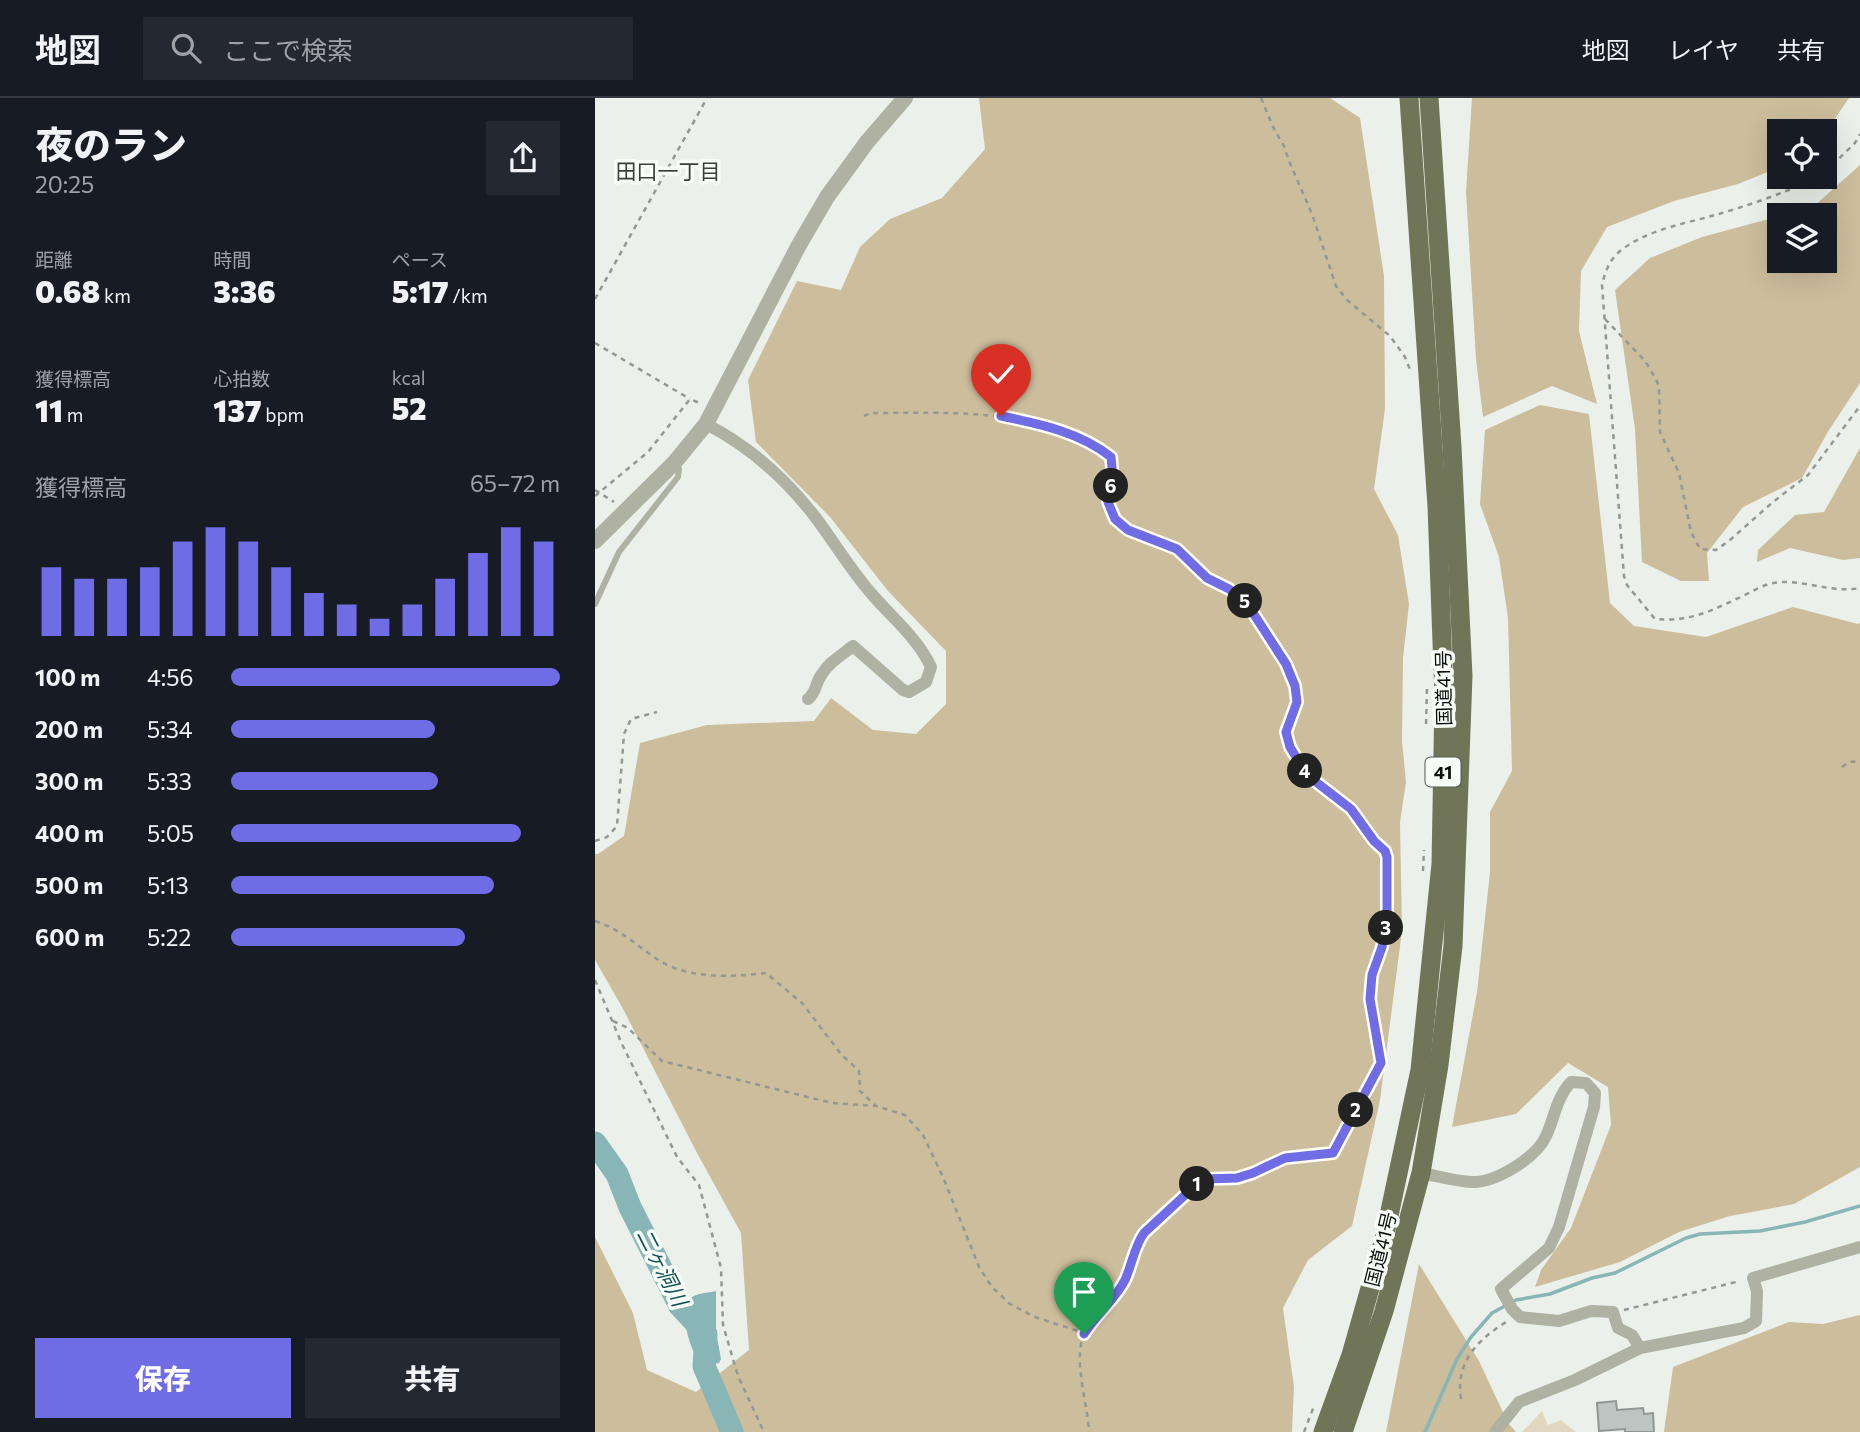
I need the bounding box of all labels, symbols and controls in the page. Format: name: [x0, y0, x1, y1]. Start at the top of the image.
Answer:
search box: [143, 17, 633, 80]
text: 地図: [35, 28, 101, 69]
icon: search: [167, 29, 205, 67]
text: ここで検索: [223, 34, 353, 65]
text: 地図: [1582, 35, 1630, 64]
text: レイヤ: [1668, 35, 1739, 64]
text: 共有: [1777, 35, 1825, 64]
map controls: [1767, 119, 1837, 273]
button: locate: [1767, 119, 1837, 189]
text: 夜のラン: [35, 120, 187, 167]
button: share: [486, 121, 560, 195]
district label: 田口一丁目: [616, 158, 721, 183]
text: 20:25: [35, 170, 94, 198]
button: layers: [1767, 203, 1837, 273]
text: 距離: [35, 248, 73, 271]
text: 時間: [213, 248, 251, 271]
text: ペース: [392, 248, 448, 271]
text: 0.68: [35, 272, 100, 309]
text: 3:36: [213, 272, 276, 309]
text: 5:17: [392, 272, 449, 309]
text: km: [100, 284, 131, 307]
text: /km: [449, 284, 488, 307]
pin: [971, 344, 1031, 416]
icon: check: [982, 355, 1020, 393]
text: kcal: [392, 366, 426, 389]
text: 獲得標高: [35, 367, 111, 390]
text: 心拍数: [213, 367, 270, 390]
text: 52: [392, 389, 427, 426]
text: 11: [35, 391, 63, 428]
text: 137: [213, 391, 262, 428]
text: m: [63, 403, 83, 426]
text: bpm: [262, 403, 304, 426]
pin: 6: [1093, 468, 1129, 504]
text: 65–72 m: [470, 469, 560, 497]
text: 獲得標高: [35, 473, 127, 501]
text: 6: [1105, 474, 1116, 497]
pin: 5: [1227, 584, 1263, 618]
text: 5: [1239, 589, 1250, 612]
street label: 国道41号: [1431, 650, 1455, 726]
text: 100 m: [35, 663, 100, 691]
text: 4:56: [147, 663, 193, 691]
text: 200 m: [35, 715, 103, 743]
text: 5:34: [147, 715, 193, 743]
pin: 4: [1287, 754, 1323, 788]
road number: 41: [1425, 758, 1461, 786]
text: 4: [1299, 759, 1310, 782]
text: 300 m: [35, 767, 103, 795]
text: 5:33: [147, 767, 192, 795]
text: 400 m: [35, 819, 104, 847]
text: 5:05: [147, 819, 194, 847]
text: 500 m: [35, 871, 103, 899]
text: 5:13: [147, 871, 189, 899]
pin: 3: [1369, 910, 1403, 946]
text: 3: [1380, 916, 1391, 939]
text: 600 m: [35, 923, 104, 951]
text: 5:22: [147, 923, 191, 951]
pin: 2: [1339, 1093, 1373, 1128]
text: 2: [1350, 1098, 1361, 1121]
pin: 1: [1179, 1166, 1215, 1202]
text: 1: [1192, 1172, 1201, 1195]
street label: 国道41号: [1360, 1209, 1400, 1289]
water label: 二ヶ洞川: [633, 1224, 694, 1312]
pin: [1054, 1262, 1114, 1334]
icon: arrive: [1065, 1273, 1103, 1311]
button: 保存: [35, 1338, 291, 1418]
button: 共有: [305, 1338, 560, 1418]

